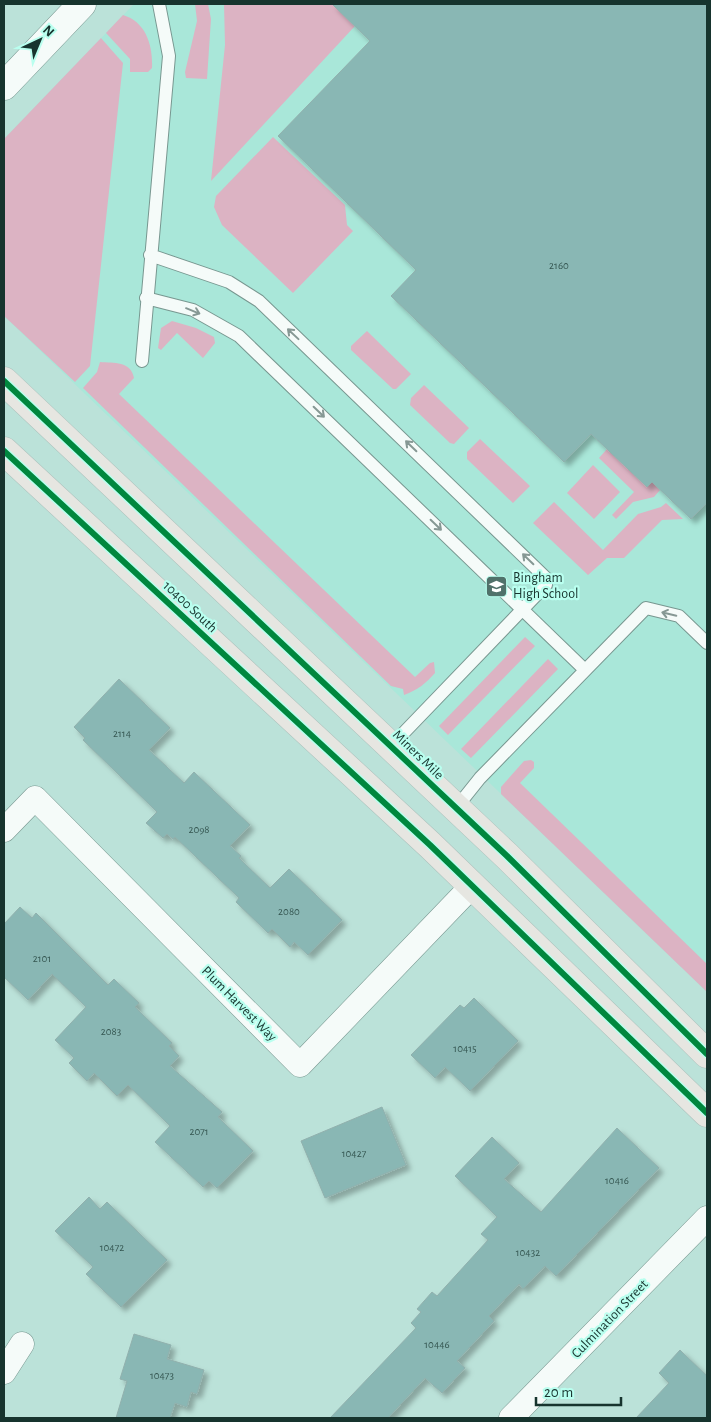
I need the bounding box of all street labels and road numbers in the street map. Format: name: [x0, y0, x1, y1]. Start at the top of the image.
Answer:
street label: 10400 South: [160, 579, 220, 635]
street label: Miners Mile: [390, 728, 446, 782]
street label: Plum Harvest Way: [199, 964, 279, 1044]
street label: Culmination Street: [569, 1277, 651, 1361]

